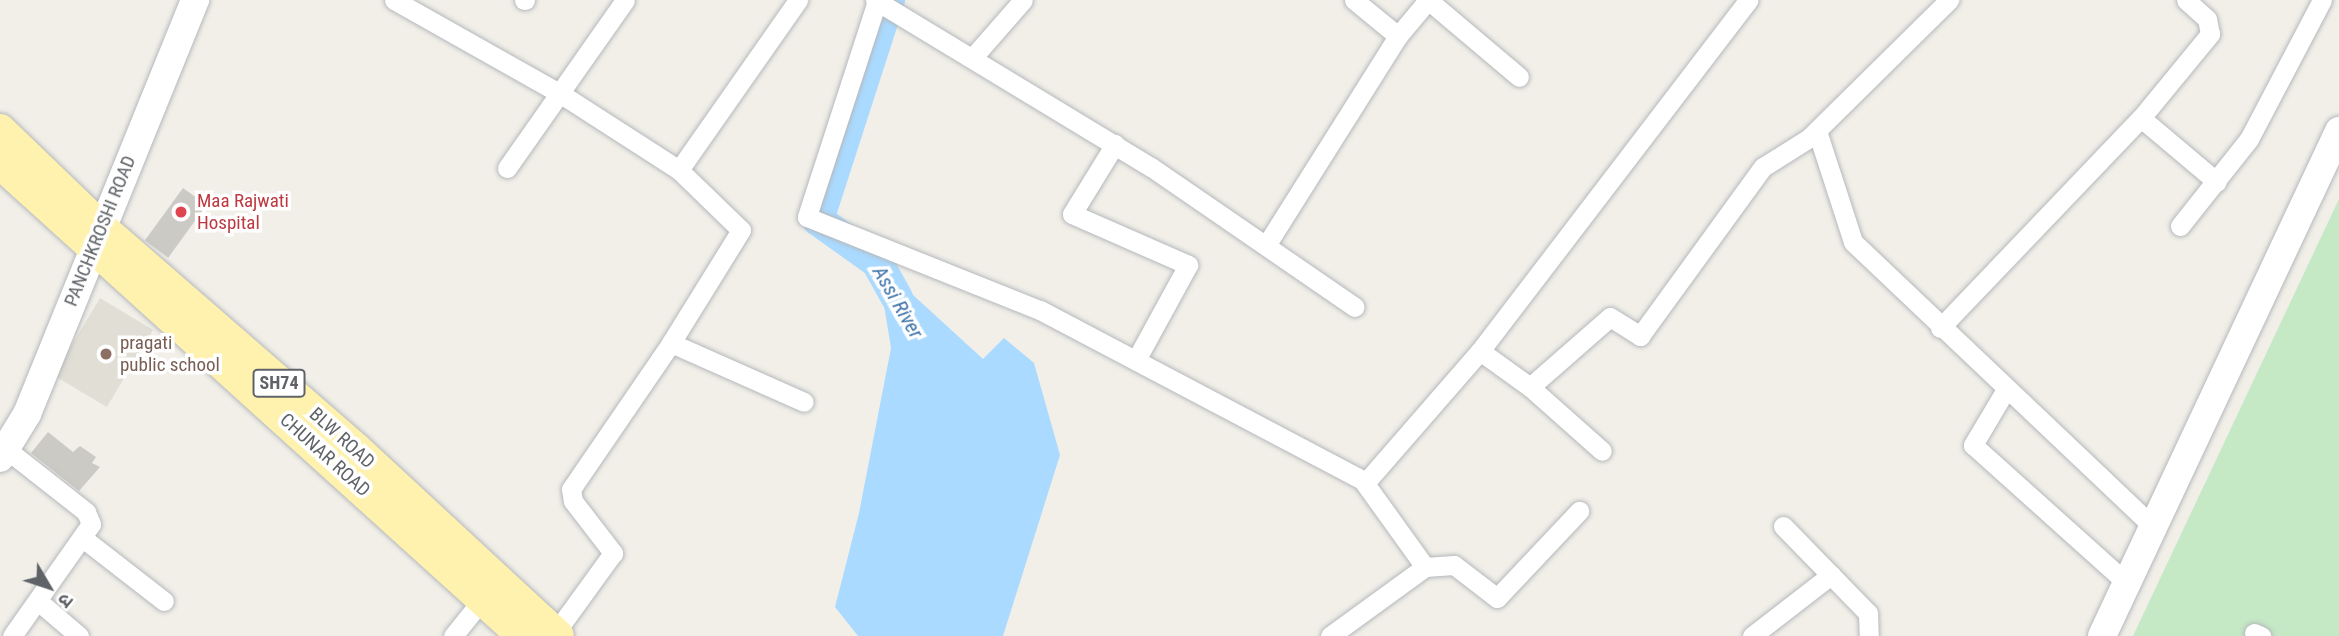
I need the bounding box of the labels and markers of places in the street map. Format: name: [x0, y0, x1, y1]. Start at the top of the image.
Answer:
place label: Maa Rajwati Hospital: [197, 190, 289, 234]
marker: Maa Rajwati Hospital: [171, 202, 191, 222]
place label: pragati public school: [120, 332, 220, 376]
marker: pragati public school: [98, 346, 114, 362]

